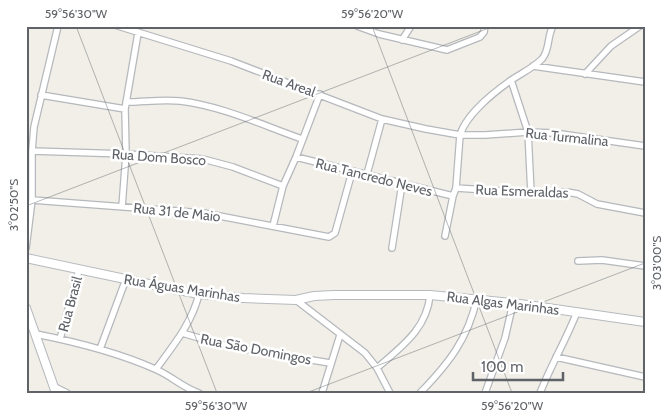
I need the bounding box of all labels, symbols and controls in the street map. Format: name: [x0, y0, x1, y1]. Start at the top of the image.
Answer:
text: 59°56'30"W: [45, 6, 108, 21]
text: 59°56'20"W: [341, 6, 404, 21]
street label: Rua Areal: [260, 65, 319, 101]
street label: Rua Turmalina: [525, 124, 610, 150]
street label: Rua Dom Bosco: [111, 145, 207, 169]
street label: Rua Tancredo Neves: [314, 154, 434, 200]
text: 3°02'50"S: [6, 179, 21, 231]
street label: Rua Esmeraldas: [475, 180, 569, 202]
street label: Rua 31 de Maio: [133, 198, 222, 226]
text: 3°03'00"S: [649, 236, 664, 290]
street label: Rua Águas Marinhas: [123, 270, 242, 306]
street label: Rua Brasil: [54, 274, 86, 334]
street label: Rua Algas Marinhas: [446, 287, 561, 319]
street label: Rua São Domingos: [199, 329, 313, 369]
scale bar: [473, 349, 564, 381]
text: 100 m: [481, 358, 523, 376]
text: 59°56'30"W: [185, 398, 248, 413]
text: 59°56'20"W: [481, 398, 544, 413]

